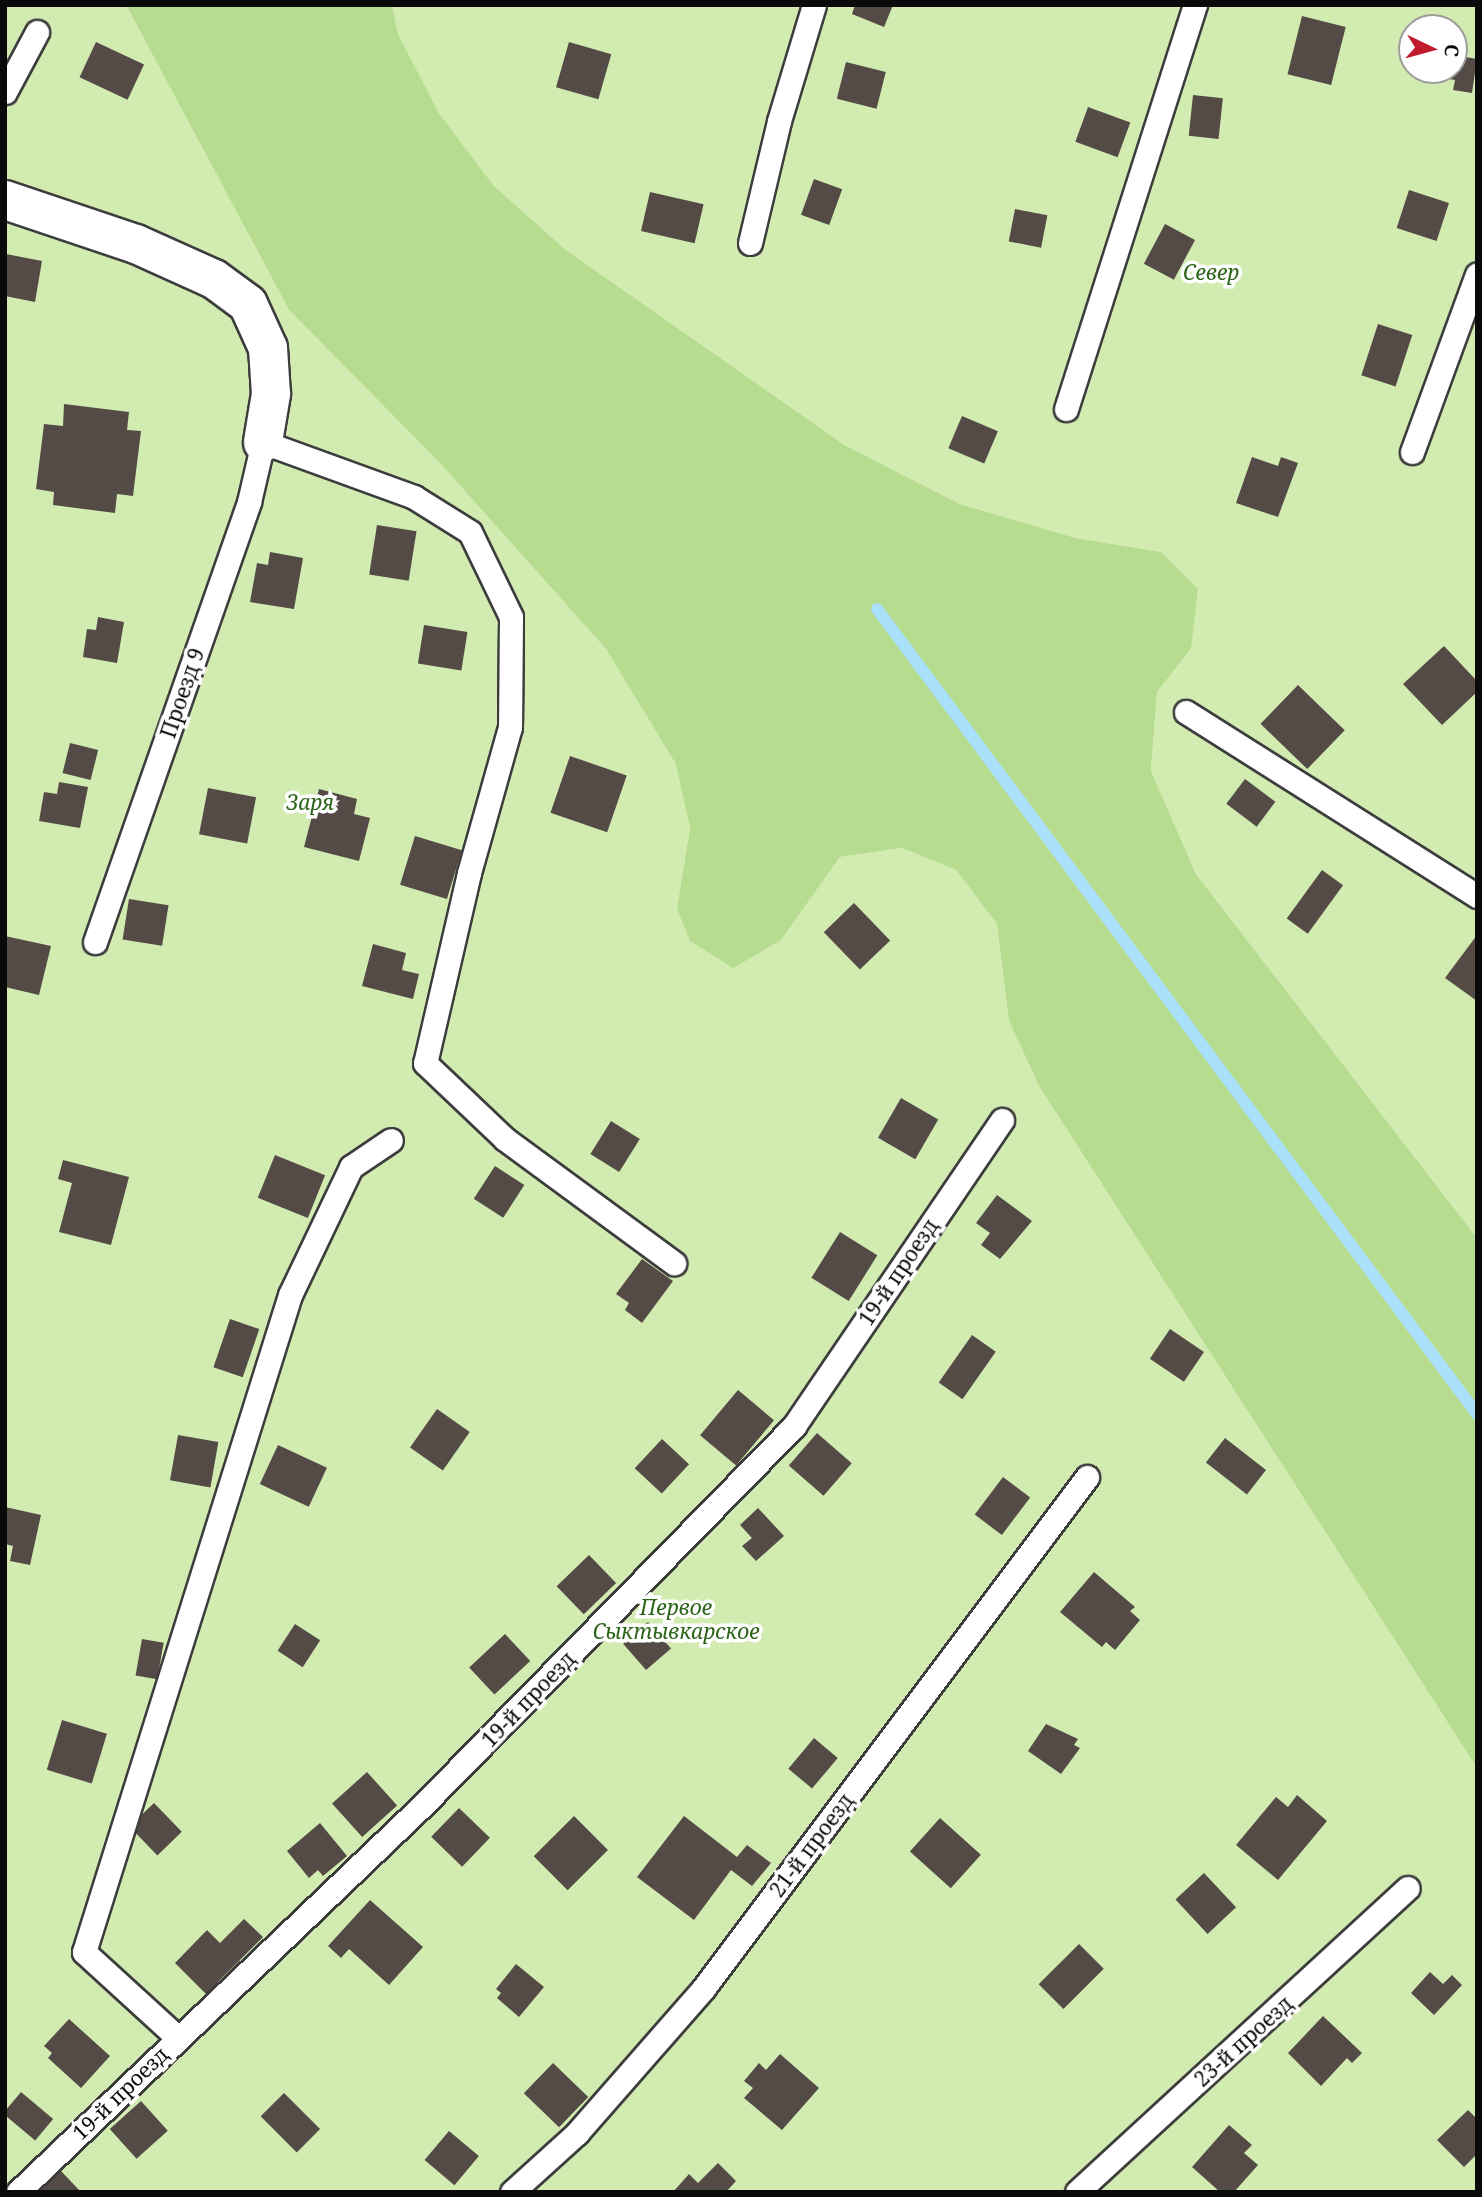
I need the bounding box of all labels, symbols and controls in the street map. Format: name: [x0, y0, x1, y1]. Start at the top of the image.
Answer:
north arrow: [1398, 14, 1468, 84]
text: С: [1438, 43, 1465, 58]
park label: Север: [1183, 259, 1239, 285]
street label: Проезд 9: [155, 645, 209, 741]
park label: Заря: [286, 789, 334, 815]
street label: 19-й проезд: [853, 1214, 943, 1330]
park label: Первое Сыктывкарское: [592, 1594, 760, 1644]
street label: 19-й проезд: [476, 1646, 580, 1752]
street label: 21-й проезд: [764, 1788, 858, 1902]
street label: 23-й проезд: [1189, 1990, 1297, 2092]
street label: 19-й проезд: [67, 2041, 173, 2145]

